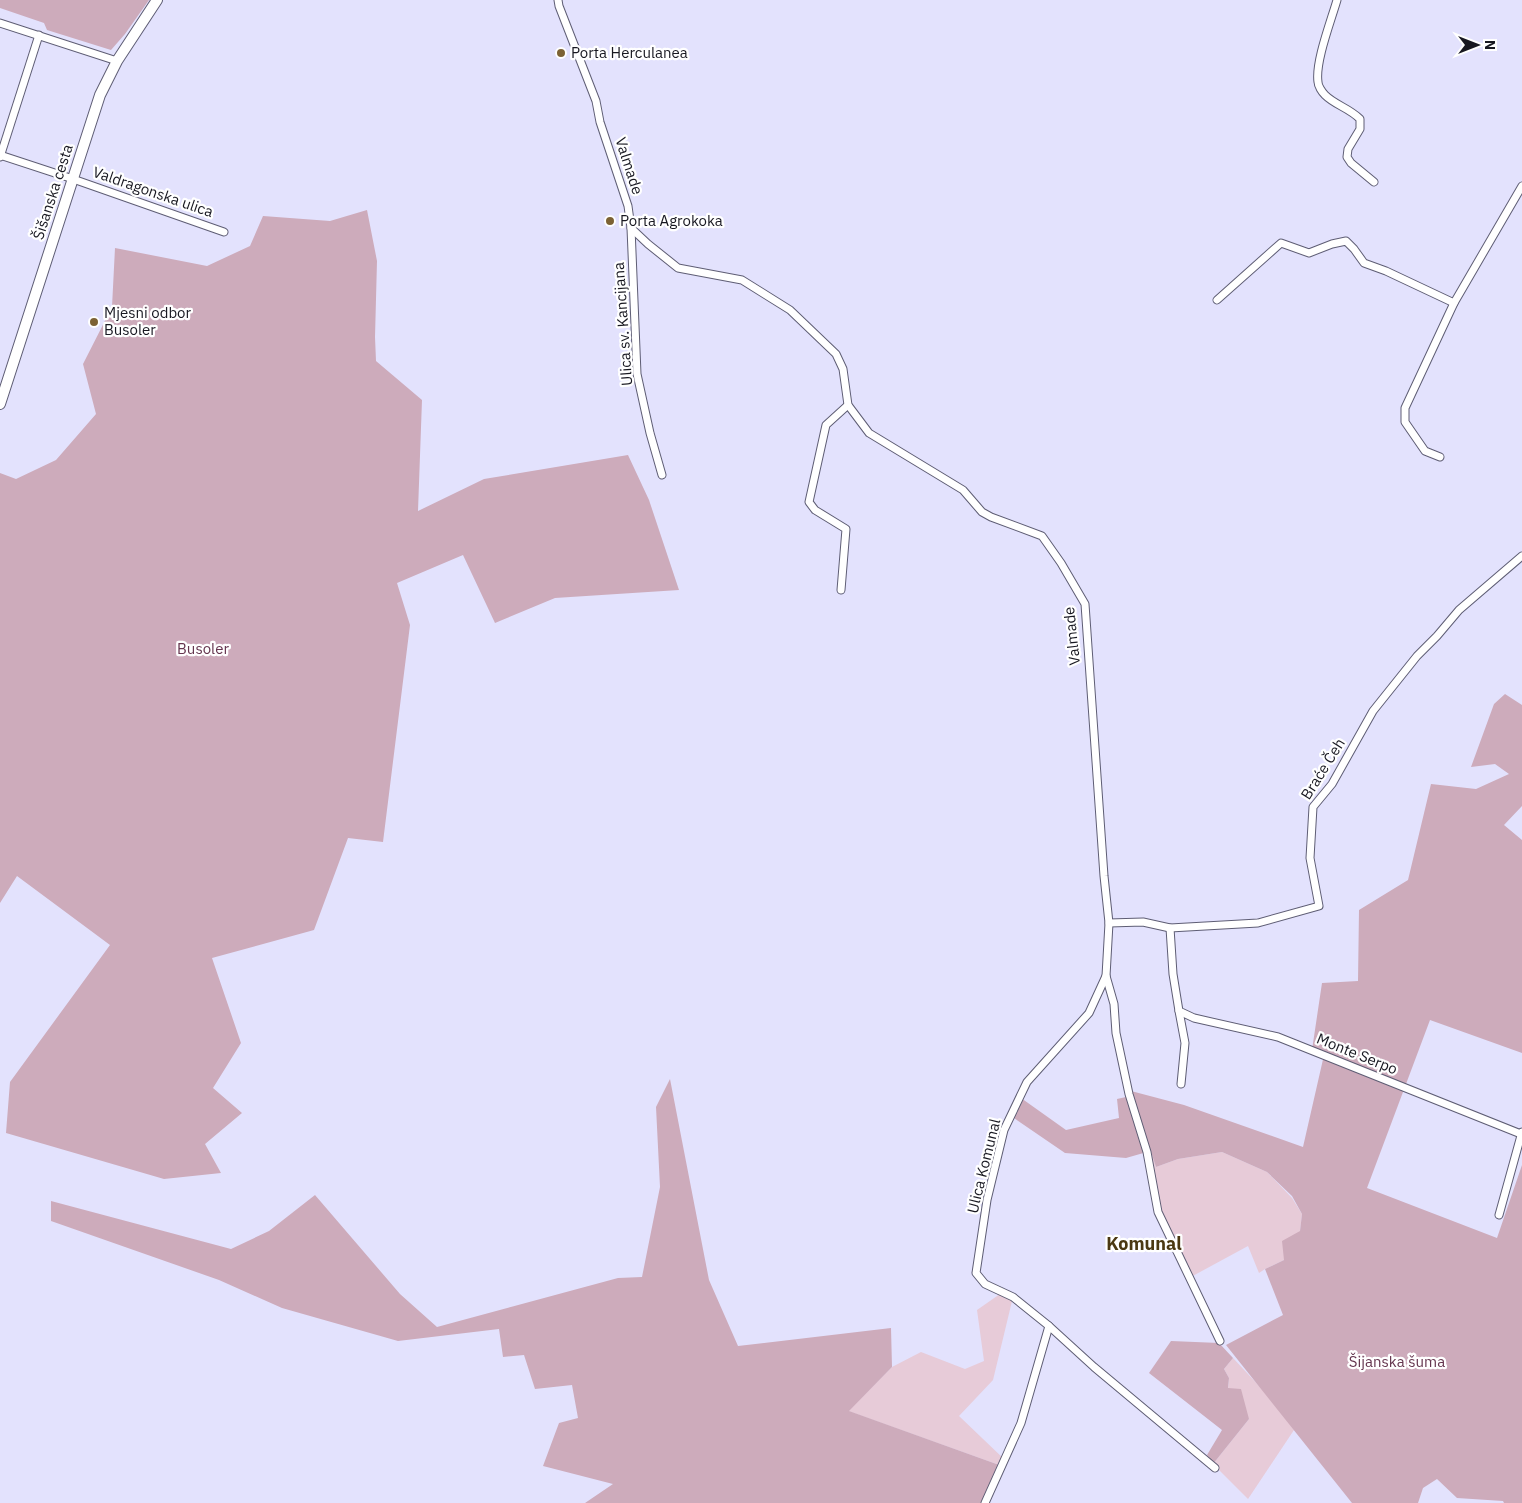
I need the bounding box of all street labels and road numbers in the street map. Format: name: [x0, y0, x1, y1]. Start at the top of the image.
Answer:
street label: Valmade: [611, 135, 648, 197]
street label: Šišanska cesta: [28, 142, 77, 242]
street label: Valdragonska ulica: [90, 162, 216, 221]
street label: Ulica sv. Kancijana: [609, 262, 636, 387]
street label: Valmade: [1059, 606, 1084, 666]
street label: Braće Čeh: [1296, 735, 1349, 803]
street label: Monte Serpo: [1314, 1029, 1400, 1078]
street label: Ulica Komunal: [963, 1117, 1004, 1215]

